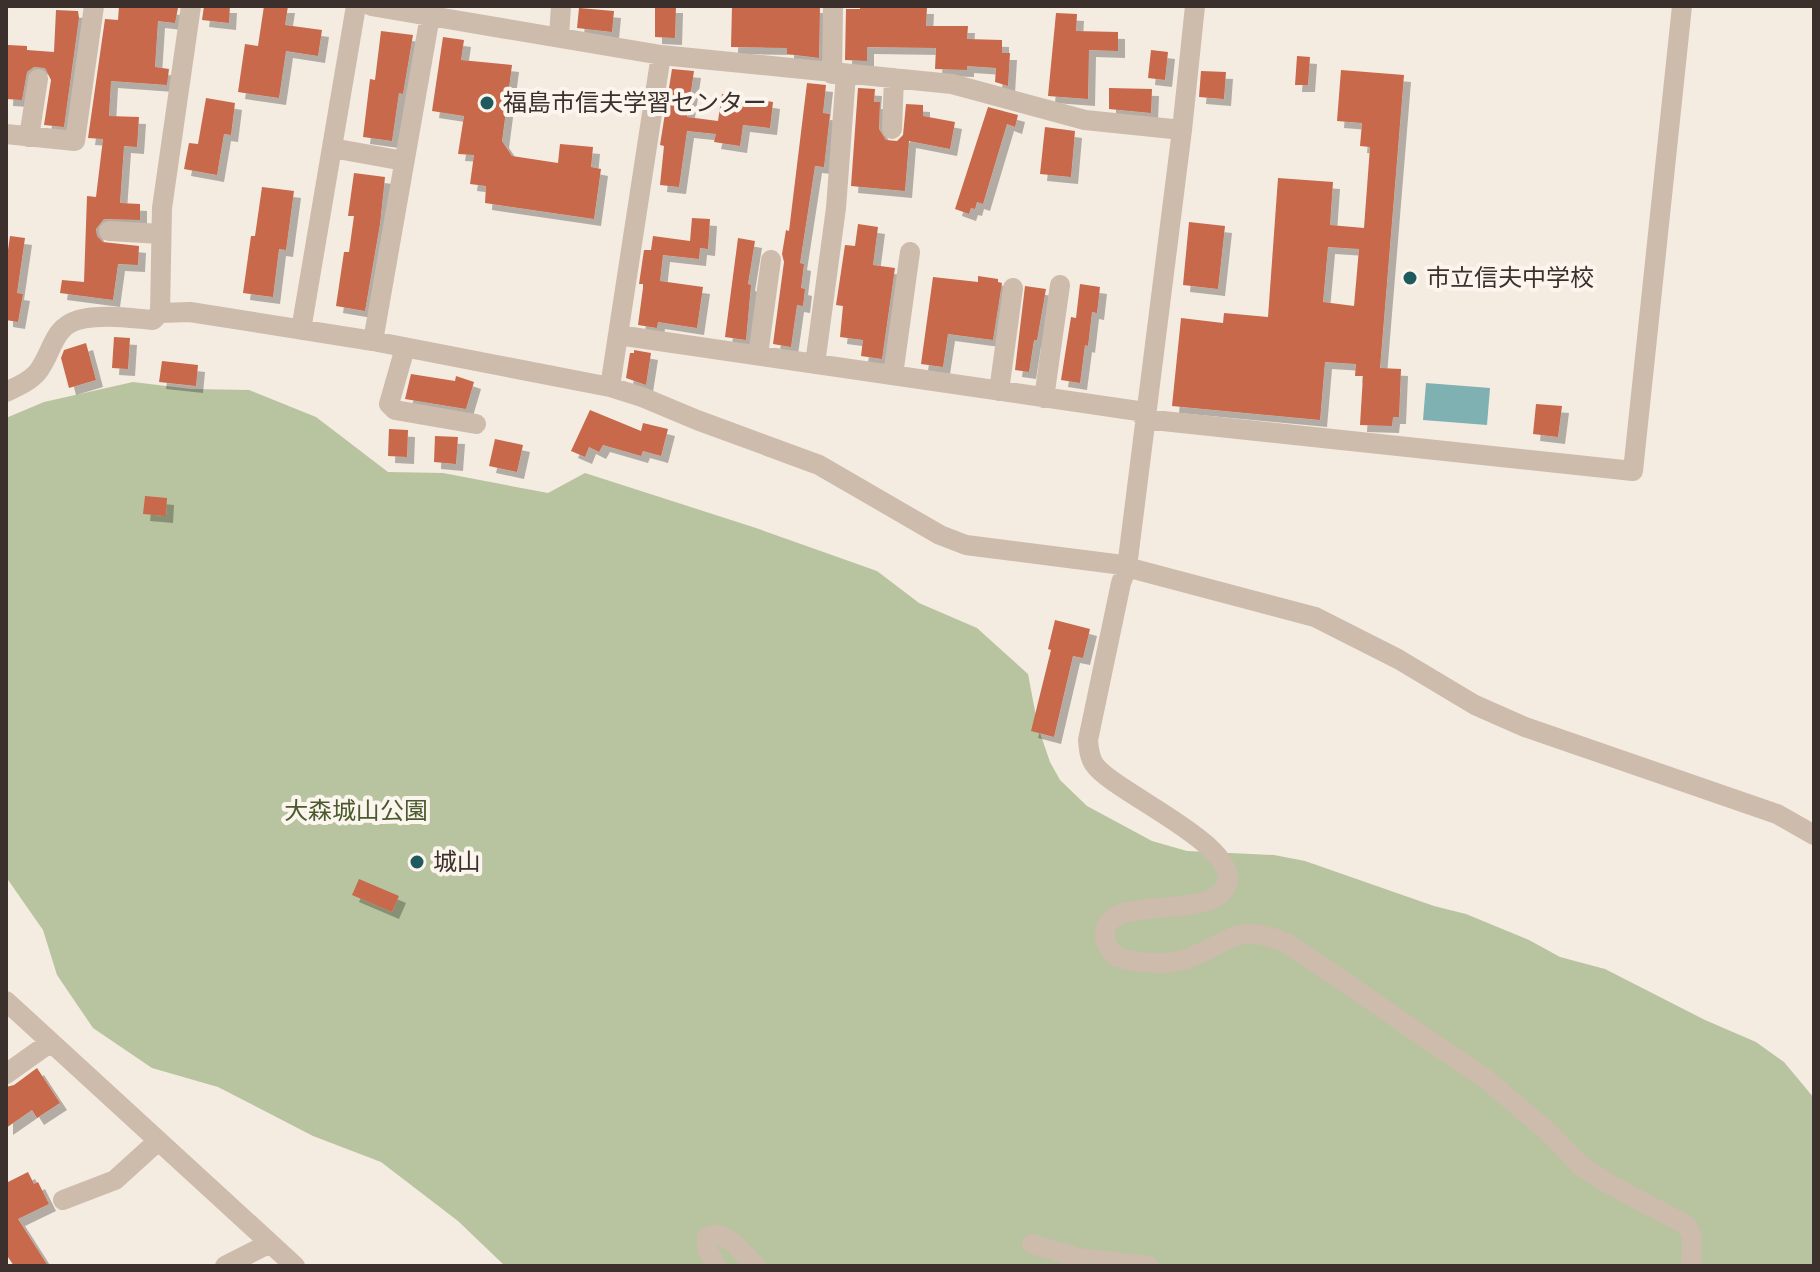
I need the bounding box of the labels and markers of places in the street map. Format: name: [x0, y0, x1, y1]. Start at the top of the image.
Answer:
place label: 福島市信夫学習センター: [503, 87, 767, 118]
marker: 福島市信夫学習センター: [478, 94, 496, 112]
place label: 市立信夫中学校: [1426, 262, 1594, 293]
marker: 市立信夫中学校: [1401, 269, 1419, 287]
place label: 城山: [433, 846, 481, 877]
marker: 城山: [408, 853, 426, 871]

